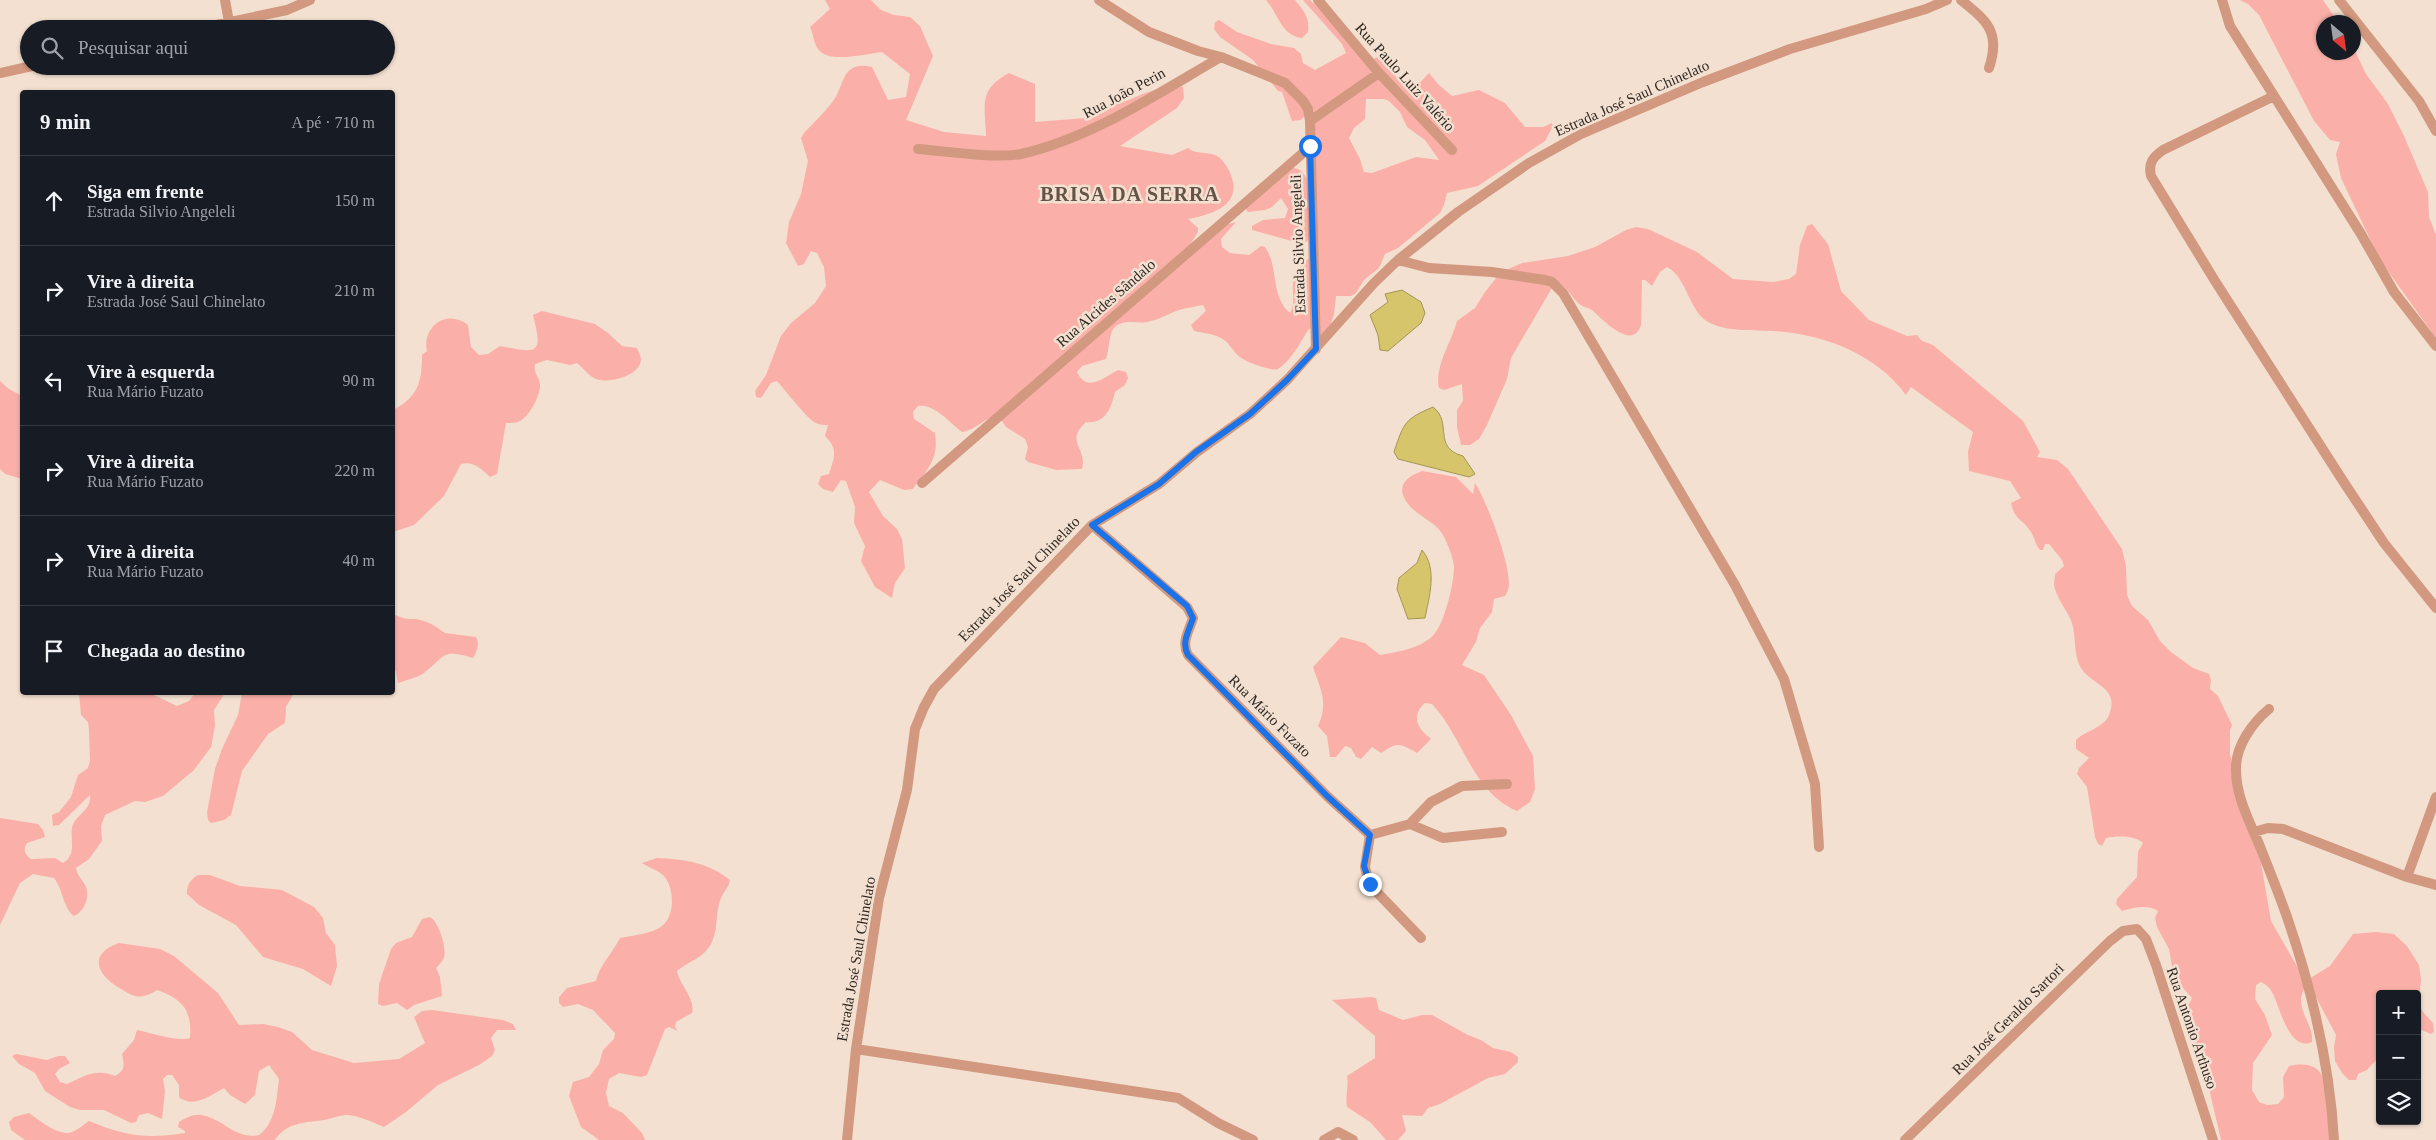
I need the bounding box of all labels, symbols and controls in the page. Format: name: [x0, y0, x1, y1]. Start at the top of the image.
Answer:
north arrow: [2316, 15, 2361, 60]
search box: [20, 20, 395, 75]
street label: Rua Paulo Luiz Valério: [1352, 20, 1458, 134]
icon: search: [38, 34, 66, 62]
text: Pesquisar aqui: [78, 37, 188, 58]
street label: Estrada José Saul Chinelato: [1552, 57, 1712, 139]
street label: Rua João Perin: [1080, 64, 1168, 121]
text: 9 min: [40, 110, 91, 134]
text: A pé · 710 m: [291, 114, 375, 131]
route start: [1299, 135, 1322, 158]
street label: Estrada Silvio Angeleli: [1288, 174, 1308, 314]
text: Siga em frente: [87, 181, 204, 202]
district label: BRISA DA SERRA: [1040, 183, 1220, 205]
icon: ahead: [40, 187, 68, 215]
text: 150 m: [335, 192, 375, 209]
text: Estrada Silvio Angeleli: [87, 203, 235, 220]
street label: Rua Alcides Sândalo: [1054, 256, 1158, 350]
text: Vire à direita: [87, 271, 194, 292]
icon: right: [40, 277, 68, 305]
text: 210 m: [335, 282, 375, 299]
text: Estrada José Saul Chinelato: [87, 293, 265, 310]
text: Vire à esquerda: [87, 361, 215, 382]
icon: left: [40, 367, 68, 395]
text: 90 m: [343, 372, 375, 389]
text: Rua Mário Fuzato: [87, 383, 203, 400]
text: Vire à direita: [87, 451, 194, 472]
icon: right: [40, 457, 68, 485]
text: 220 m: [335, 462, 375, 479]
text: Rua Mário Fuzato: [87, 473, 203, 490]
street label: Estrada José Saul Chinelato: [955, 513, 1083, 645]
text: Vire à direita: [87, 541, 194, 562]
icon: right: [40, 547, 68, 575]
text: 40 m: [343, 552, 375, 569]
text: Rua Mário Fuzato: [87, 563, 203, 580]
icon: arrive: [40, 637, 68, 665]
text: Chegada ao destino: [87, 640, 245, 661]
street label: Rua Mário Fuzato: [1226, 672, 1314, 760]
route end: [1359, 873, 1382, 896]
street label: Estrada José Saul Chinelato: [834, 875, 878, 1043]
street label: Rua José Geraldo Sartori: [1949, 960, 2067, 1078]
street label: Rua Antonio Arthuso: [2164, 965, 2220, 1091]
map controls: [2376, 990, 2421, 1125]
button: +: [2376, 990, 2421, 1035]
button: −: [2376, 1035, 2421, 1080]
button: layers: [2376, 1080, 2421, 1125]

